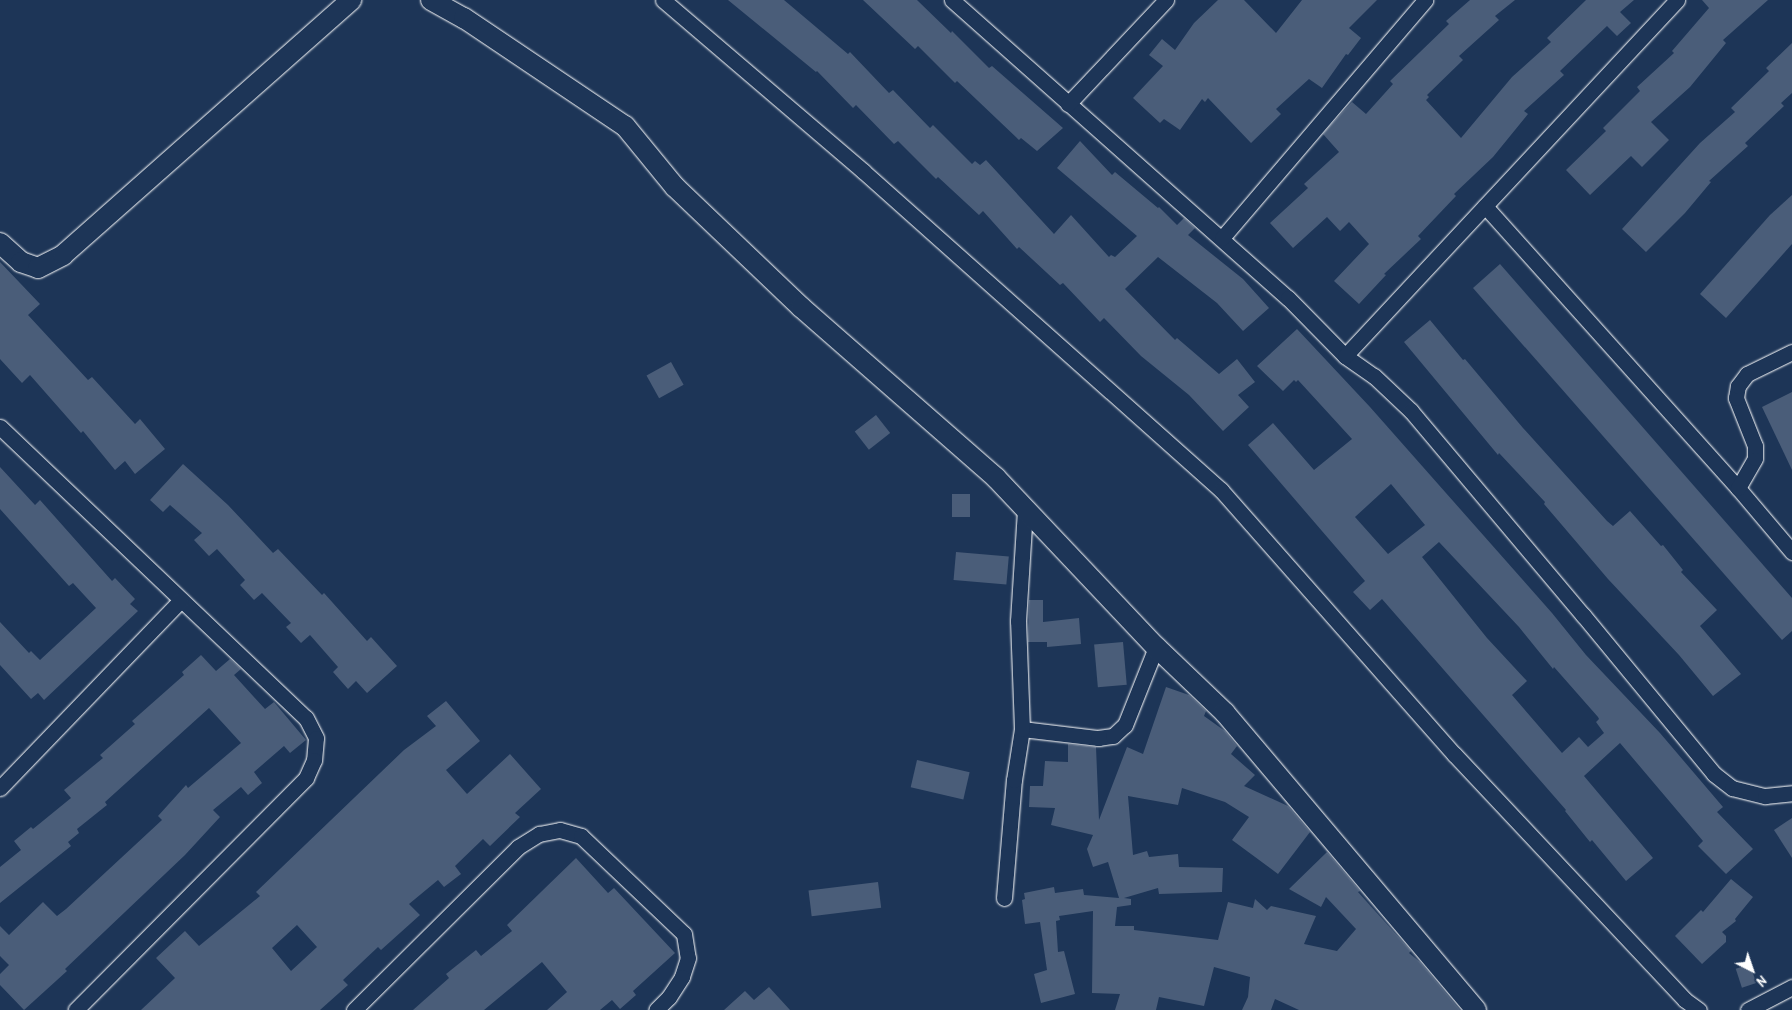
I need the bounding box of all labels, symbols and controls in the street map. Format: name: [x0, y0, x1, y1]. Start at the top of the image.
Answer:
north arrow: [1727, 945, 1777, 995]
text: N: [1753, 972, 1771, 991]

